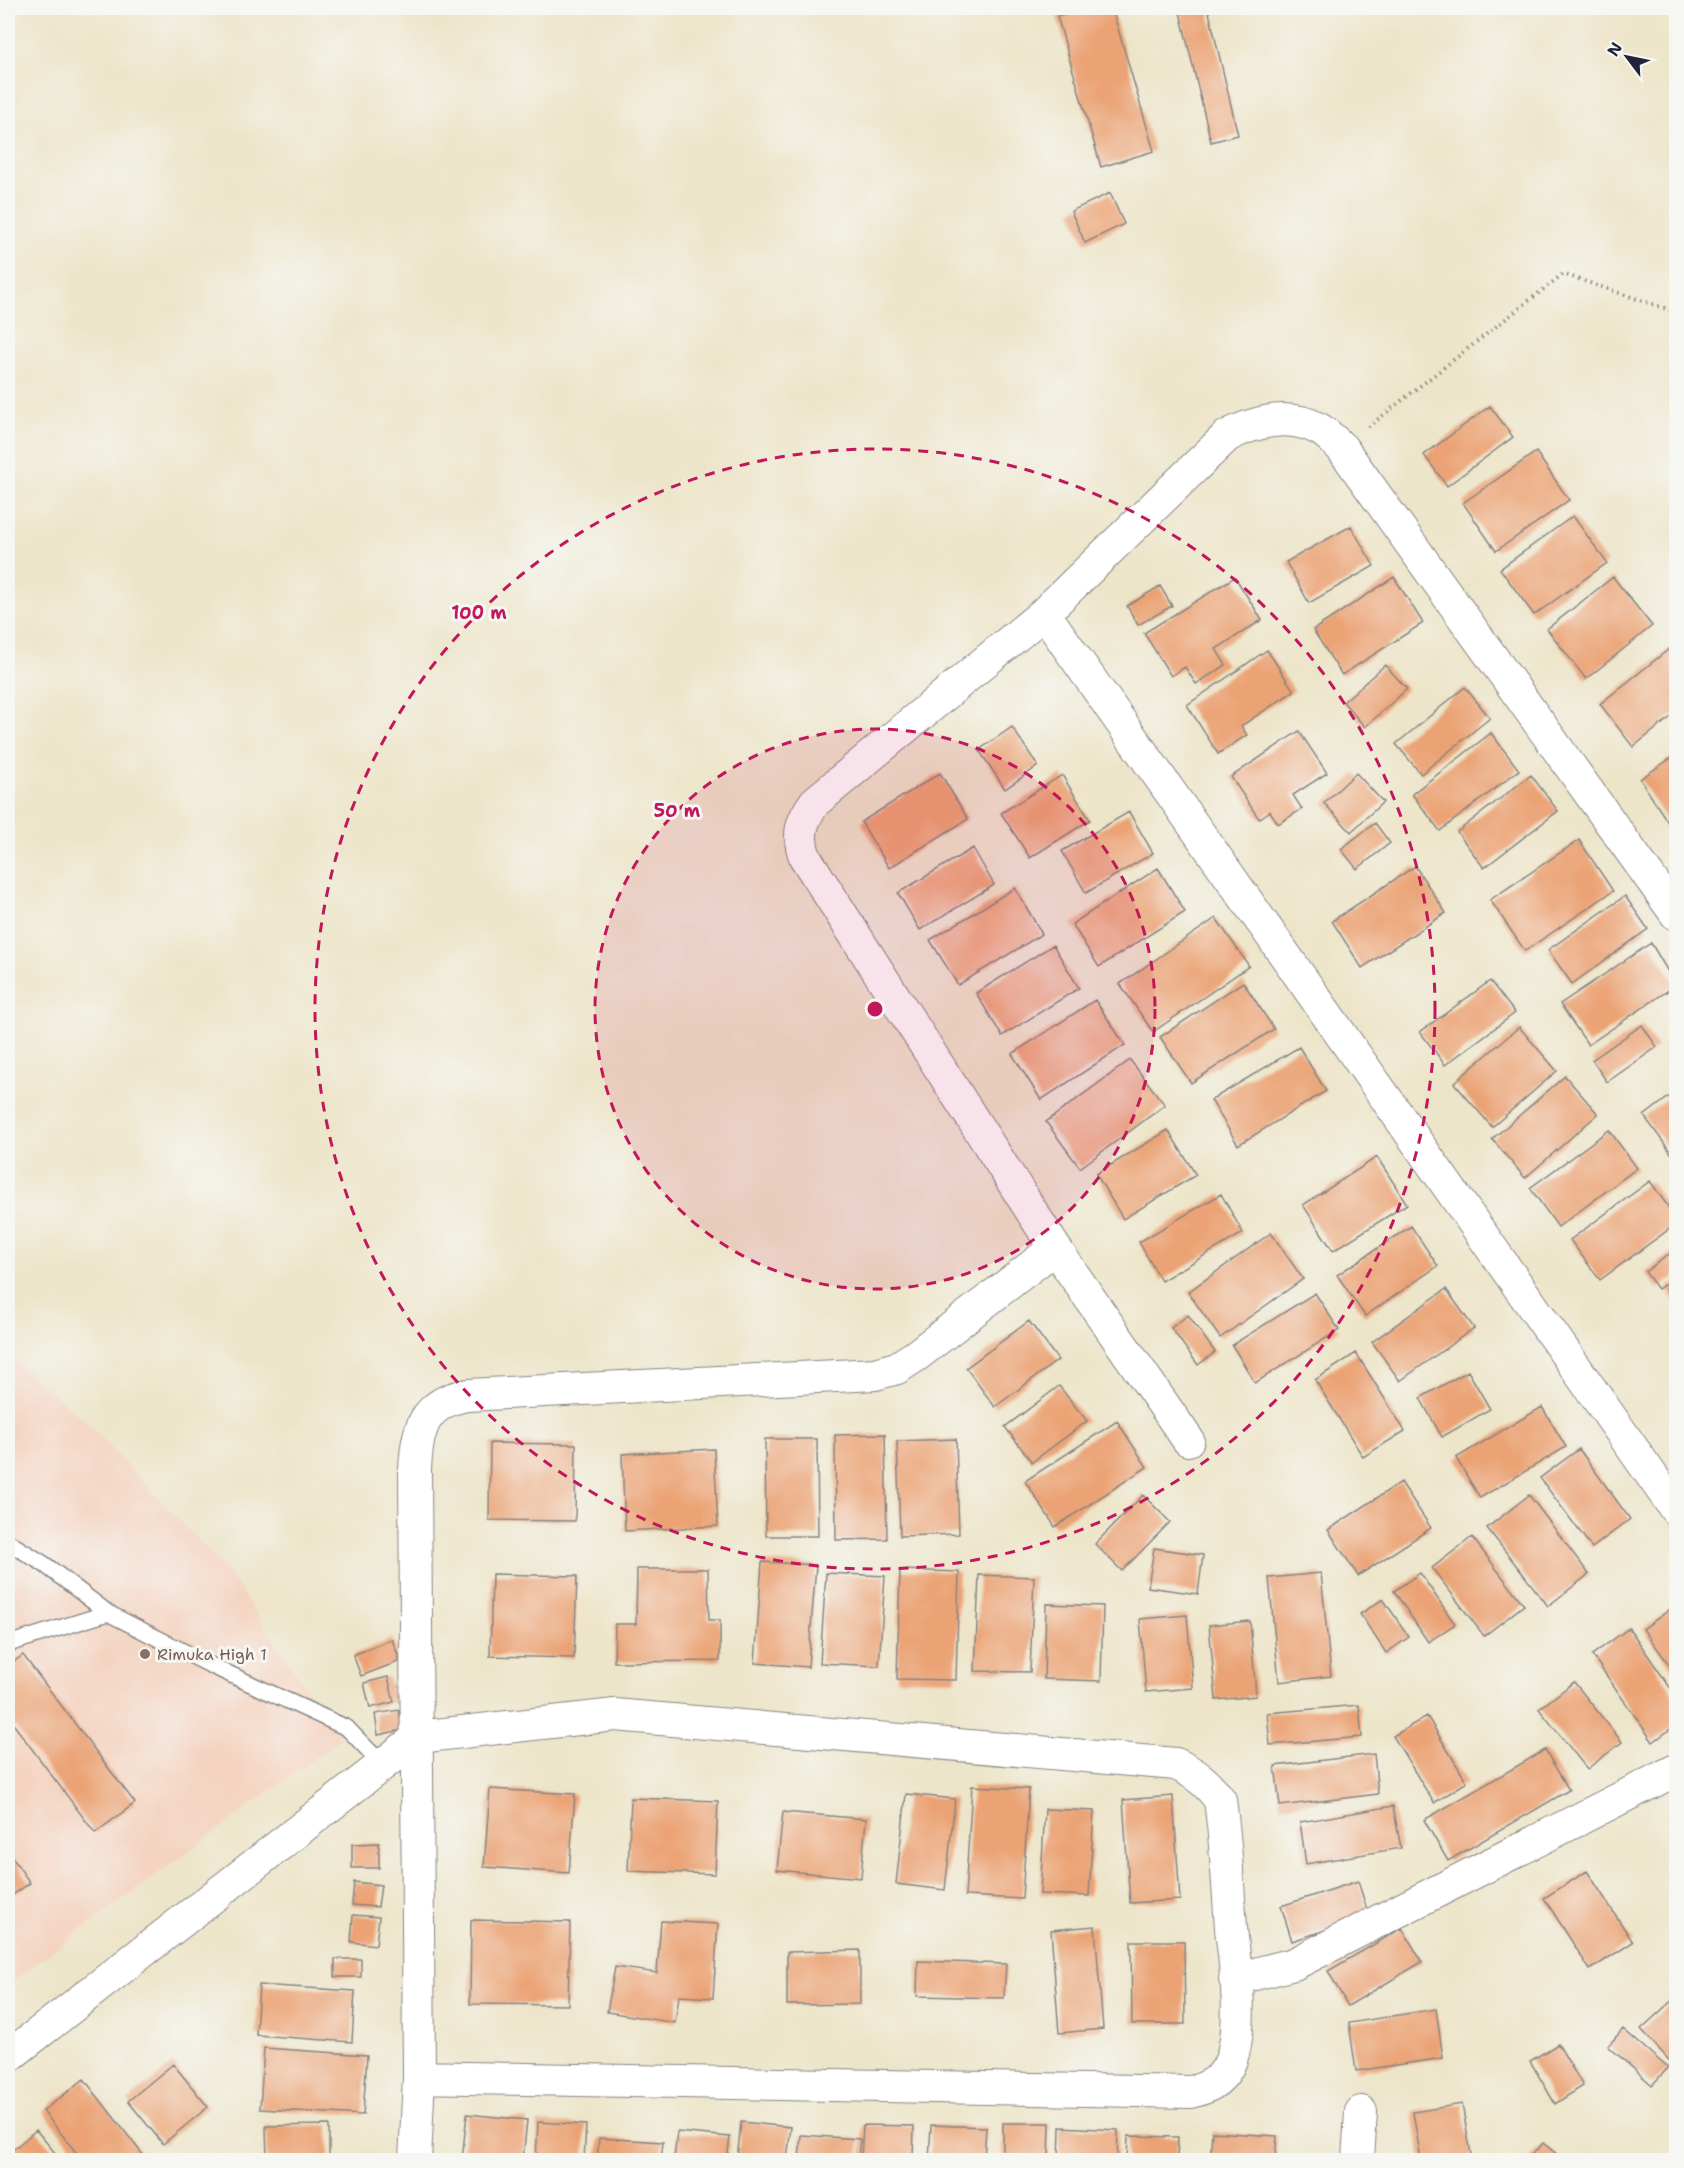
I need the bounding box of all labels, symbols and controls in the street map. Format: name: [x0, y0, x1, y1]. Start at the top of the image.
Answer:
north arrow: [1597, 27, 1657, 87]
text: N: [1602, 38, 1627, 60]
text: 100 m: [451, 601, 507, 625]
text: 50 m: [654, 799, 701, 823]
centre of rings: [865, 999, 885, 1019]
place label: Rimuka High 1: [157, 1644, 267, 1665]
marker: Rimuka High 1: [138, 1647, 152, 1661]

